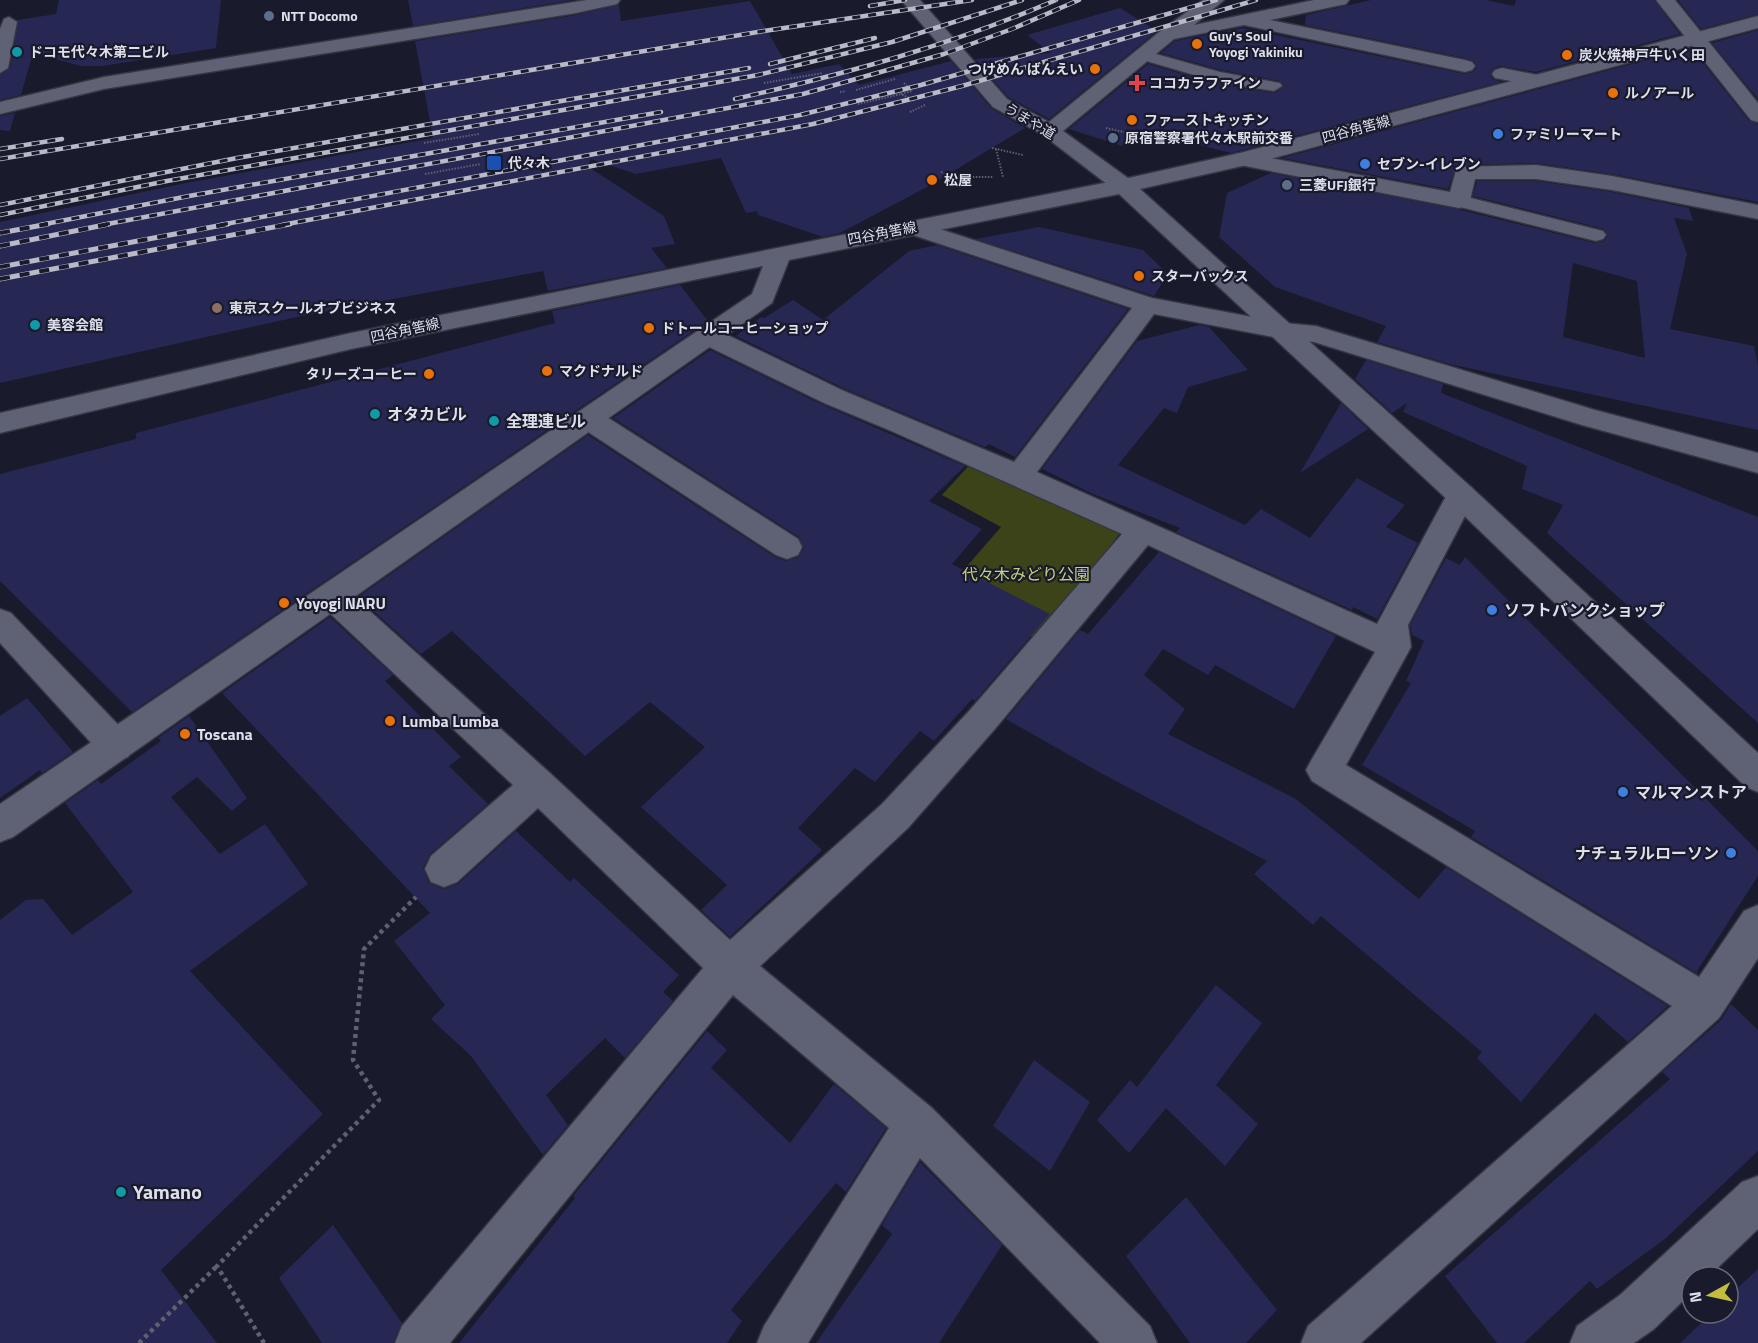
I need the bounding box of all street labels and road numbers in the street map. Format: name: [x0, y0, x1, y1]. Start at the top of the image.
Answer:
street label: うまや道: [1001, 97, 1060, 144]
street label: 四谷角筈線: [1319, 109, 1392, 148]
street label: 四谷角筈線: [846, 216, 918, 249]
street label: 四谷角筈線: [368, 312, 441, 347]

